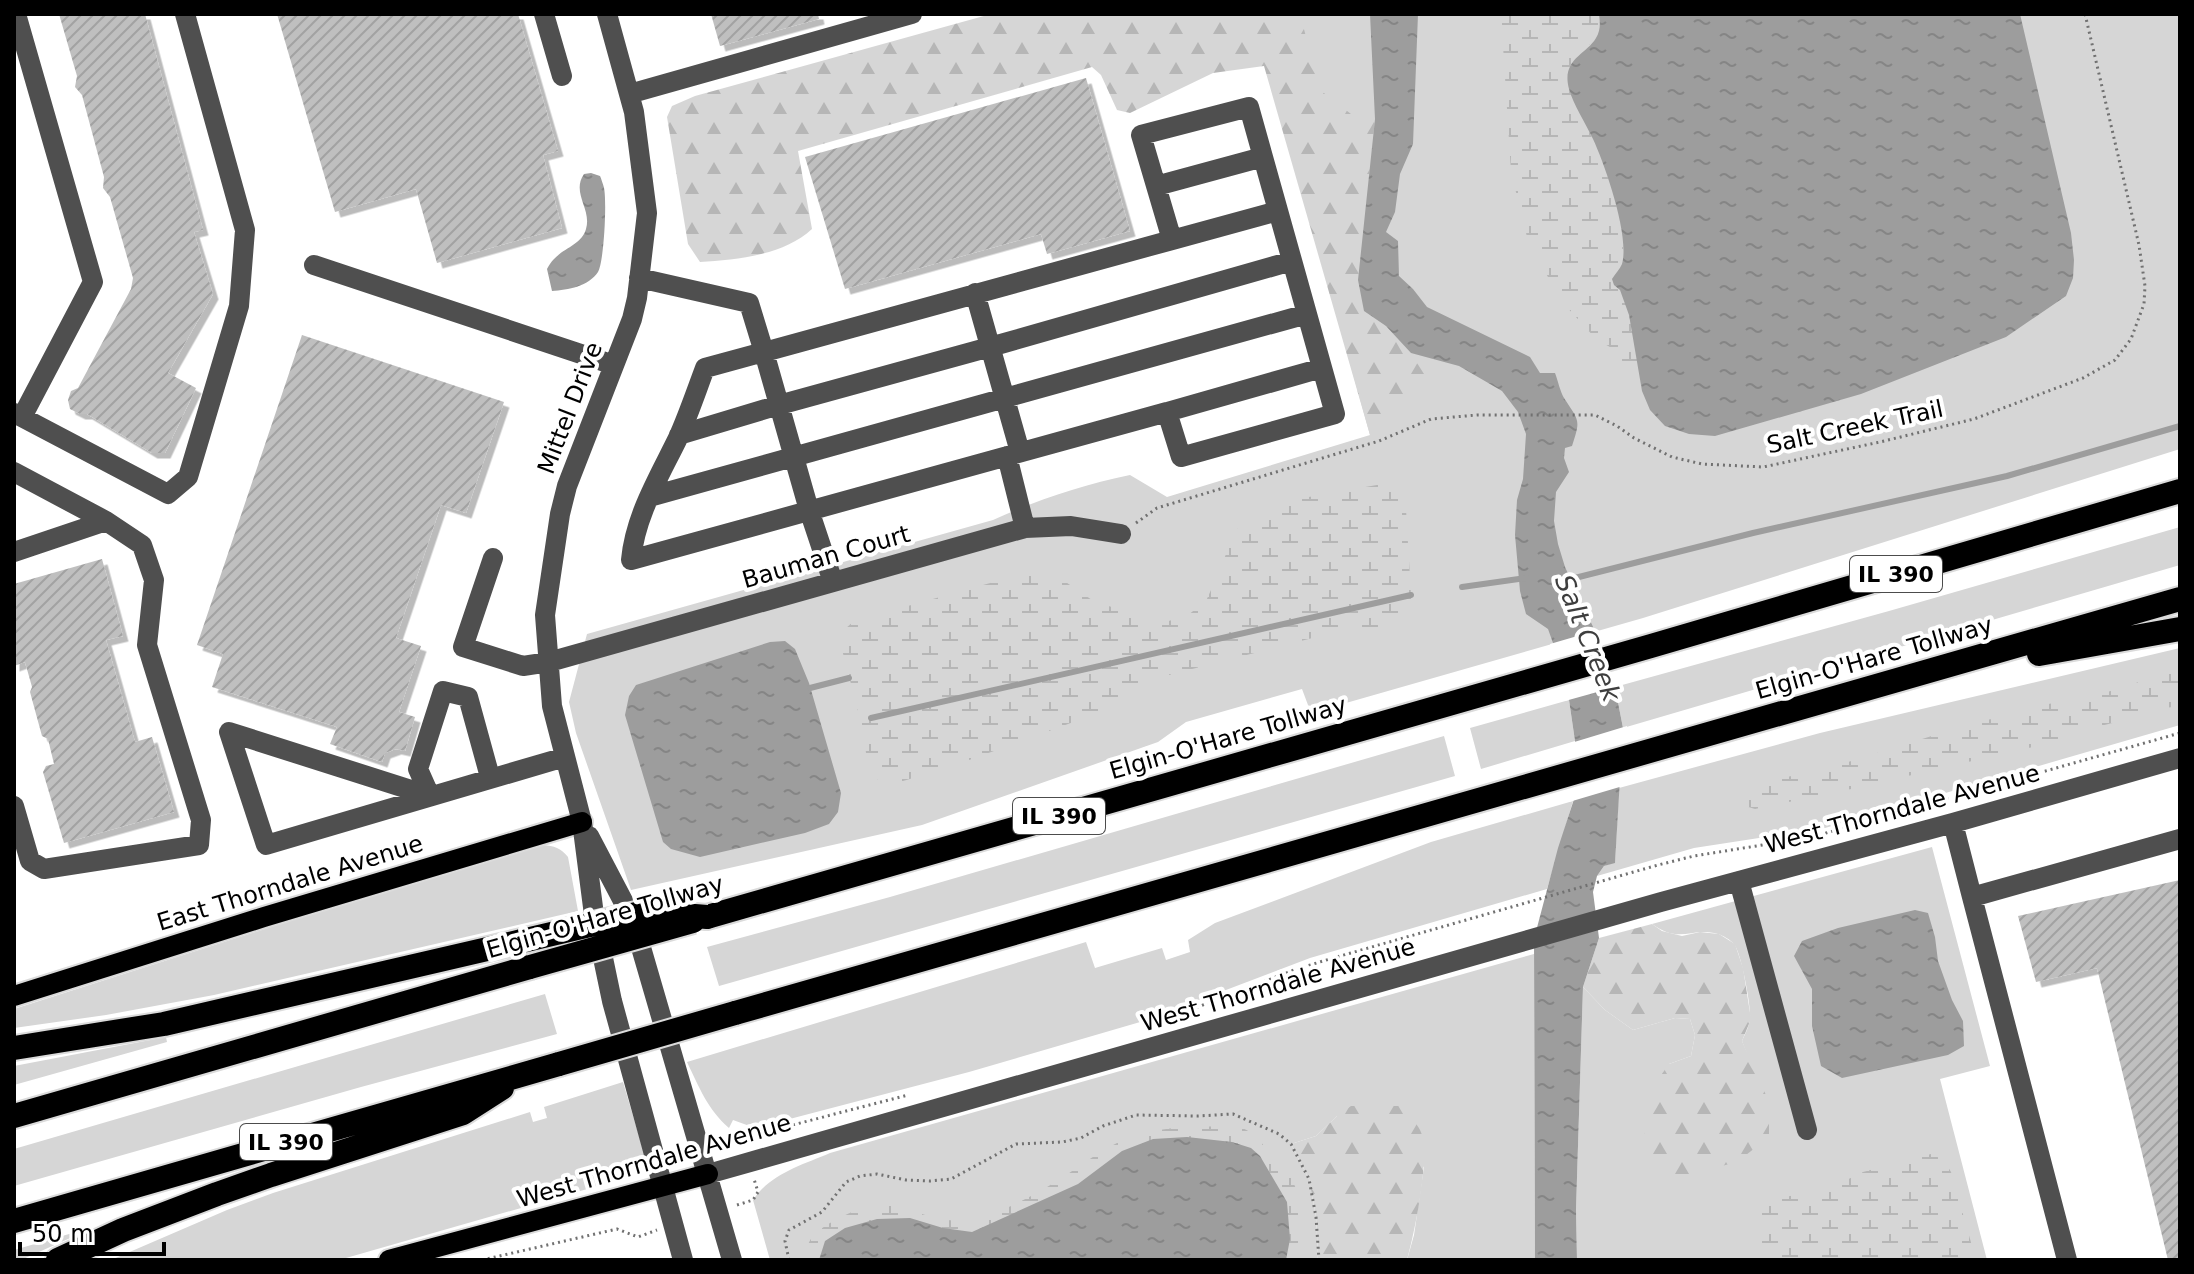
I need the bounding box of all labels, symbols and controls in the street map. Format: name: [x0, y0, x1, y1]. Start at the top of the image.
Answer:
street label: Mittel Drive: [532, 338, 608, 478]
street label: Salt Creek Trail: [1764, 395, 1946, 459]
street label: Bauman Court: [739, 520, 913, 594]
road number: IL 390: [1850, 556, 1942, 592]
water label: Salt Creek: [1549, 570, 1627, 707]
street label: Elgin-O'Hare Tollway: [1752, 611, 1996, 705]
street label: Elgin-O'Hare Tollway: [1106, 691, 1350, 785]
street label: West Thorndale Avenue: [1761, 759, 2043, 859]
road number: IL 390: [1013, 798, 1105, 834]
street label: East Thorndale Avenue: [154, 829, 426, 937]
street label: Elgin-O'Hare Tollway: [483, 870, 727, 964]
street label: West Thorndale Avenue: [1138, 932, 1418, 1038]
street label: West Thorndale Avenue: [514, 1108, 794, 1214]
road number: IL 390: [240, 1124, 332, 1160]
scale bar: [20, 1206, 164, 1256]
text: 50 m: [32, 1220, 94, 1248]

